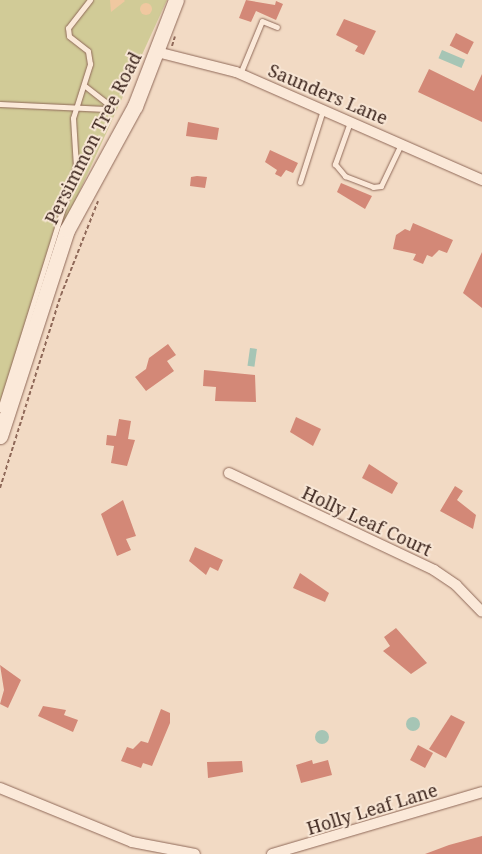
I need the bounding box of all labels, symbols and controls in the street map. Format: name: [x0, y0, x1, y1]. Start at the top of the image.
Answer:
street label: Persimmon Tree Road: [40, 48, 146, 228]
street label: Saunders Lane: [265, 59, 391, 129]
street label: Holly Leaf Court: [299, 481, 435, 561]
street label: Holly Leaf Lane: [304, 779, 440, 839]

